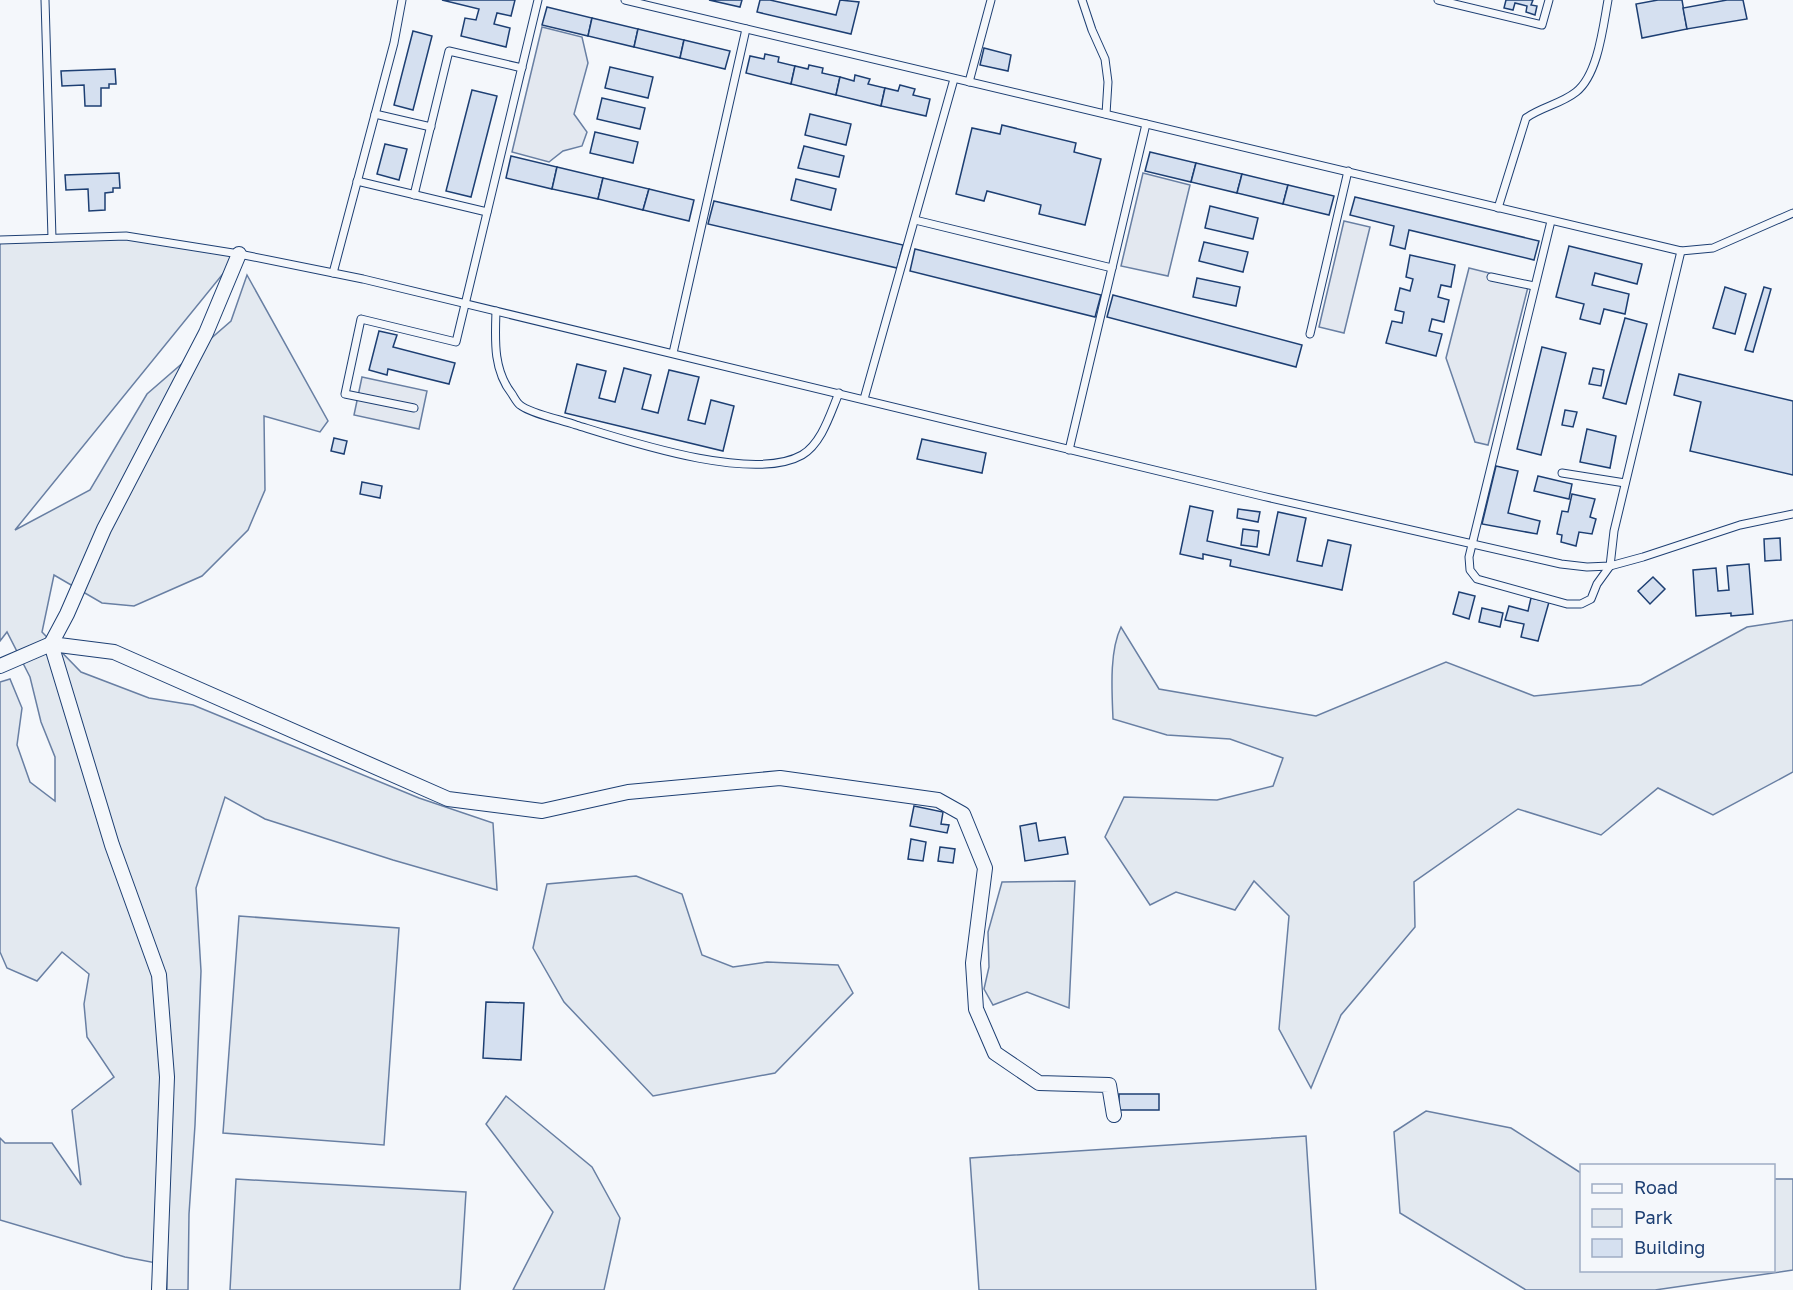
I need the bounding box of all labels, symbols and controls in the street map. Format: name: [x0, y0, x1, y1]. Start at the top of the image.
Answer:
legend: [1580, 1164, 1775, 1272]
text: Road: [1634, 1176, 1678, 1198]
text: Park: [1634, 1206, 1673, 1228]
text: Building: [1634, 1236, 1705, 1258]

